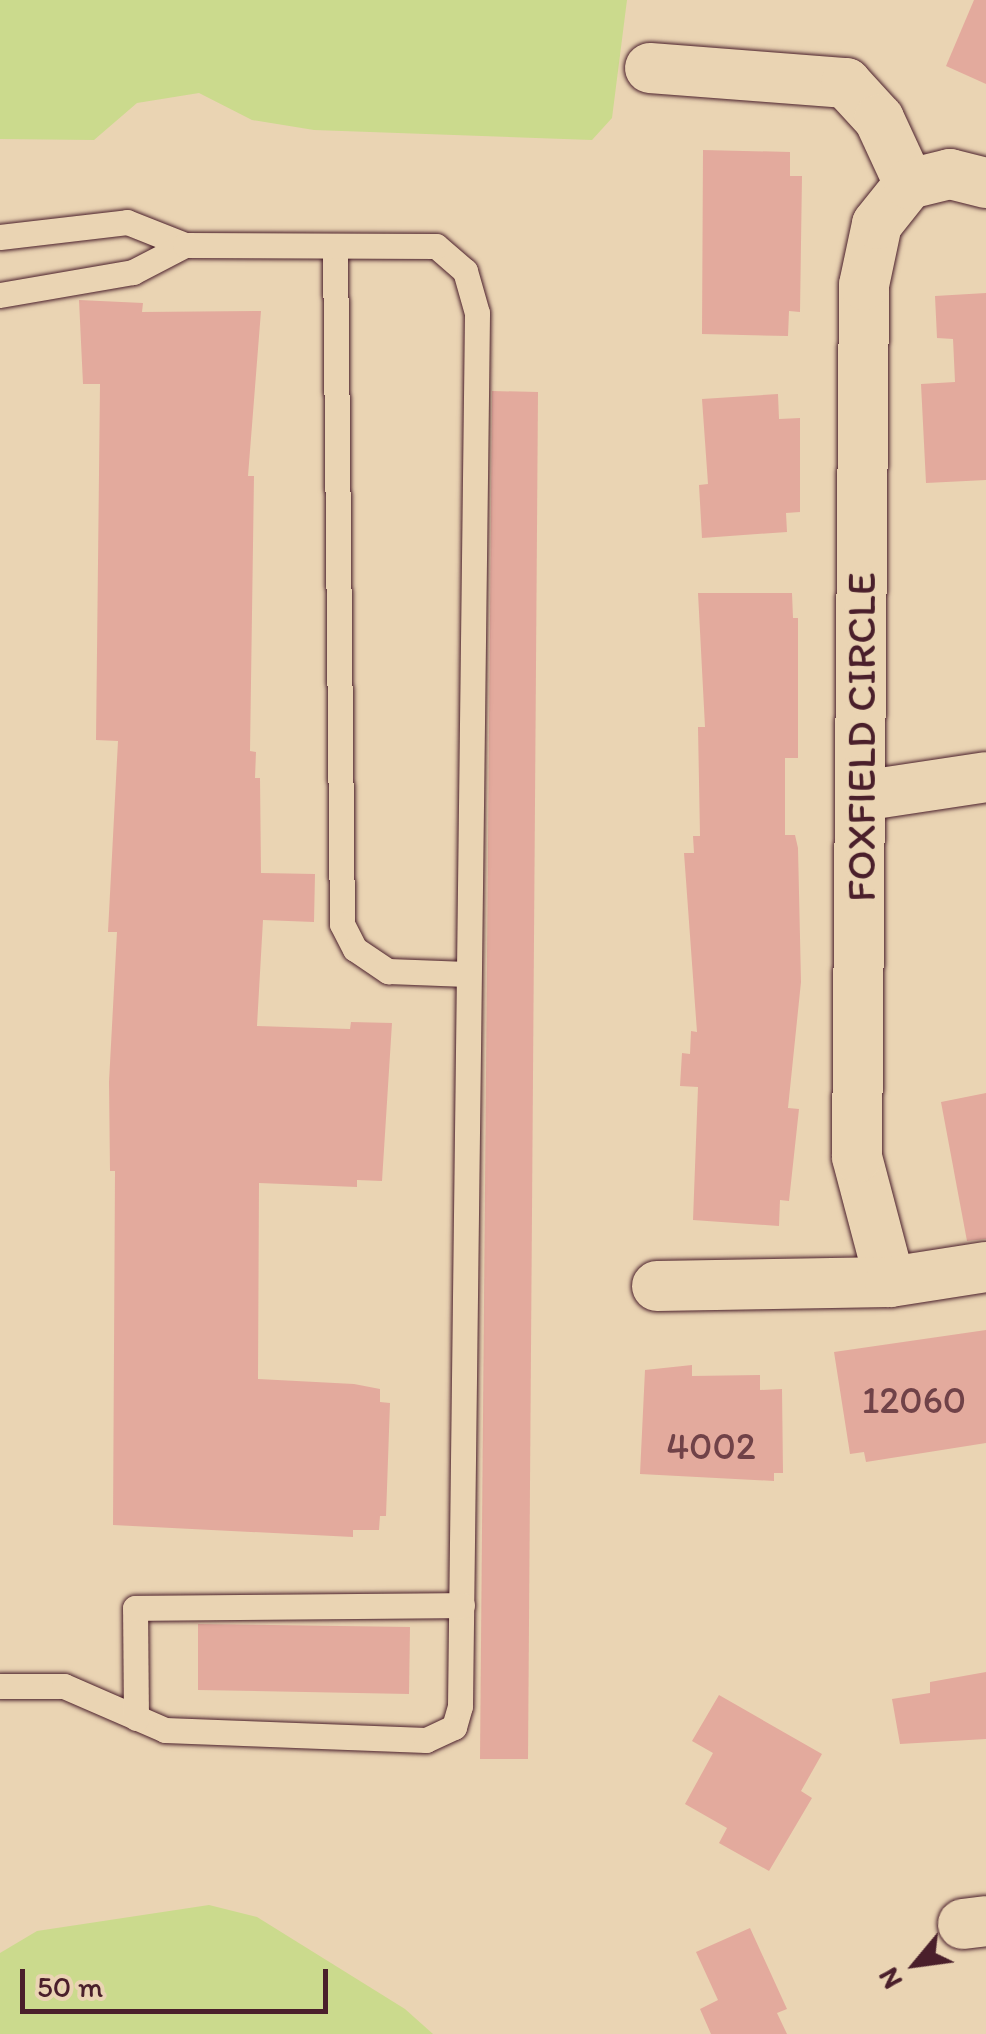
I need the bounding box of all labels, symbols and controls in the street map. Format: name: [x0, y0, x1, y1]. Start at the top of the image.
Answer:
street label: FOXFIELD CIRCLE: [836, 572, 886, 902]
house number: 12060: [862, 1378, 966, 1424]
house number: 4002: [666, 1424, 756, 1470]
north arrow: [866, 1914, 966, 2014]
scale bar: [25, 1949, 332, 2011]
text: N: [870, 1962, 909, 1995]
text: 50 m: [37, 1968, 103, 2005]

